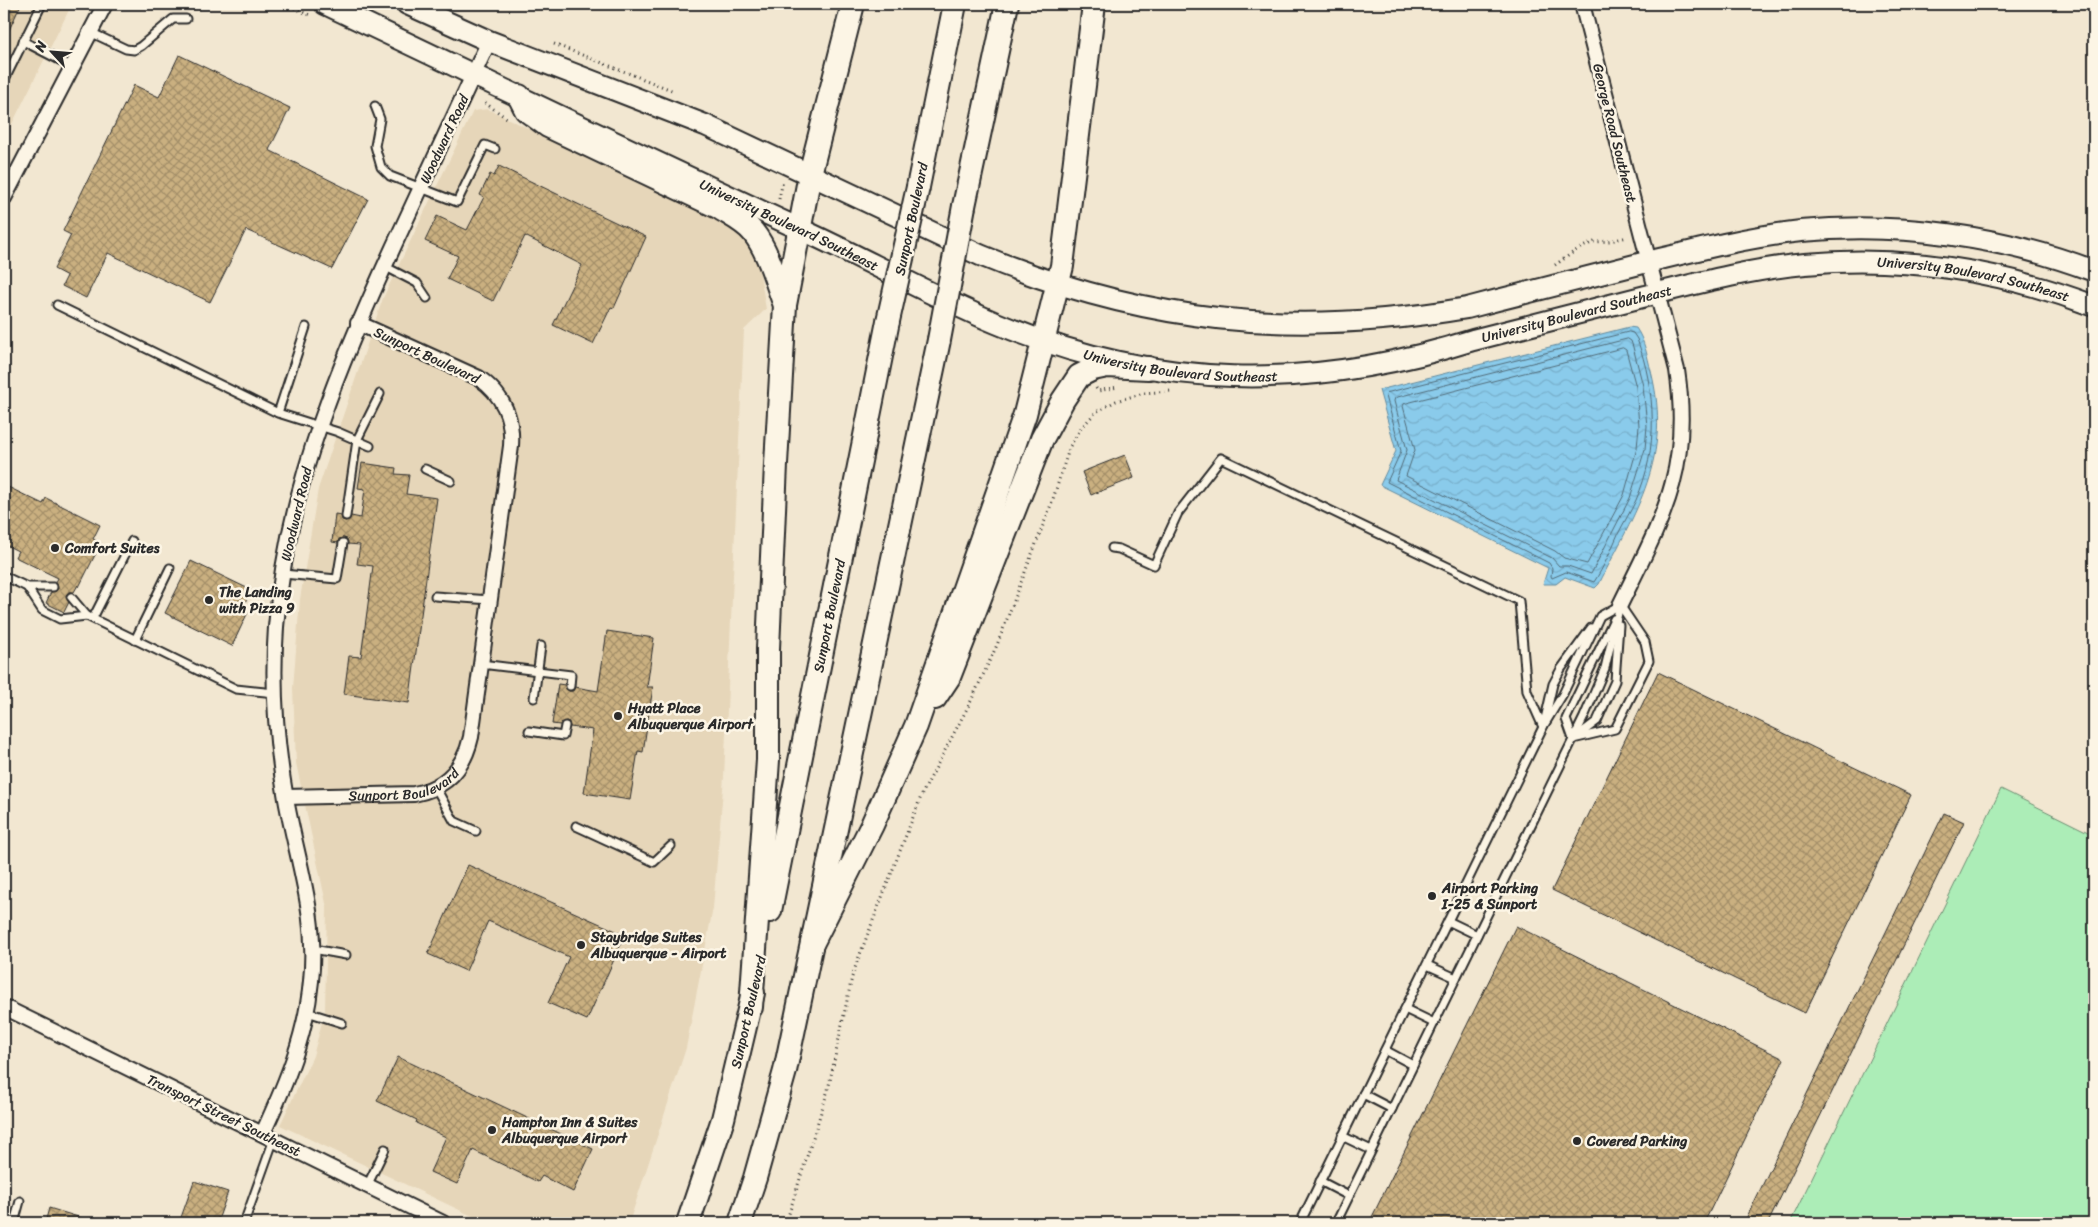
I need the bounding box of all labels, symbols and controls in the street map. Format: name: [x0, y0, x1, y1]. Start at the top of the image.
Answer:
north arrow: [28, 28, 78, 78]
text: N: [27, 36, 54, 57]
street label: George Road Southeast: [1585, 61, 1644, 205]
street label: Woodward Road: [413, 89, 477, 188]
street label: Sunport Boulevard: [887, 159, 936, 278]
street label: University Boulevard Southeast: [695, 172, 883, 278]
street label: University Boulevard Southeast: [1877, 250, 2073, 309]
street label: University Boulevard Southeast: [1479, 278, 1675, 350]
street label: Sunport Boulevard: [369, 320, 486, 392]
street label: University Boulevard Southeast: [1081, 342, 1278, 389]
street label: Woodward Road: [274, 463, 320, 564]
place label: Comfort Suites: [64, 536, 160, 561]
marker: Comfort Suites: [49, 542, 61, 554]
street label: Sunport Boulevard: [806, 555, 853, 675]
place label: The Landing with Pizza 9: [219, 580, 295, 621]
marker: The Landing with Pizza 9: [203, 594, 215, 606]
place label: Hyatt Place Albuquerque Airport: [627, 696, 754, 737]
marker: Hyatt Place Albuquerque Airport: [612, 710, 624, 722]
street label: Sunport Boulevard: [348, 761, 467, 809]
place label: Airport Parking I-25 & Sunport: [1441, 876, 1539, 917]
marker: Airport Parking I-25 & Sunport: [1426, 890, 1438, 902]
place label: Staybridge Suites Albuquerque - Airport: [590, 925, 727, 966]
marker: Staybridge Suites Albuquerque - Airport: [575, 939, 587, 951]
street label: Sunport Boulevard: [723, 952, 774, 1071]
street label: Transport Street Southeast: [142, 1067, 305, 1164]
place label: Hampton Inn & Suites Albuquerque Airport: [501, 1110, 638, 1151]
marker: Hampton Inn & Suites Albuquerque Airport: [486, 1124, 498, 1136]
place label: Covered Parking: [1586, 1129, 1688, 1154]
marker: Covered Parking: [1571, 1135, 1583, 1147]

